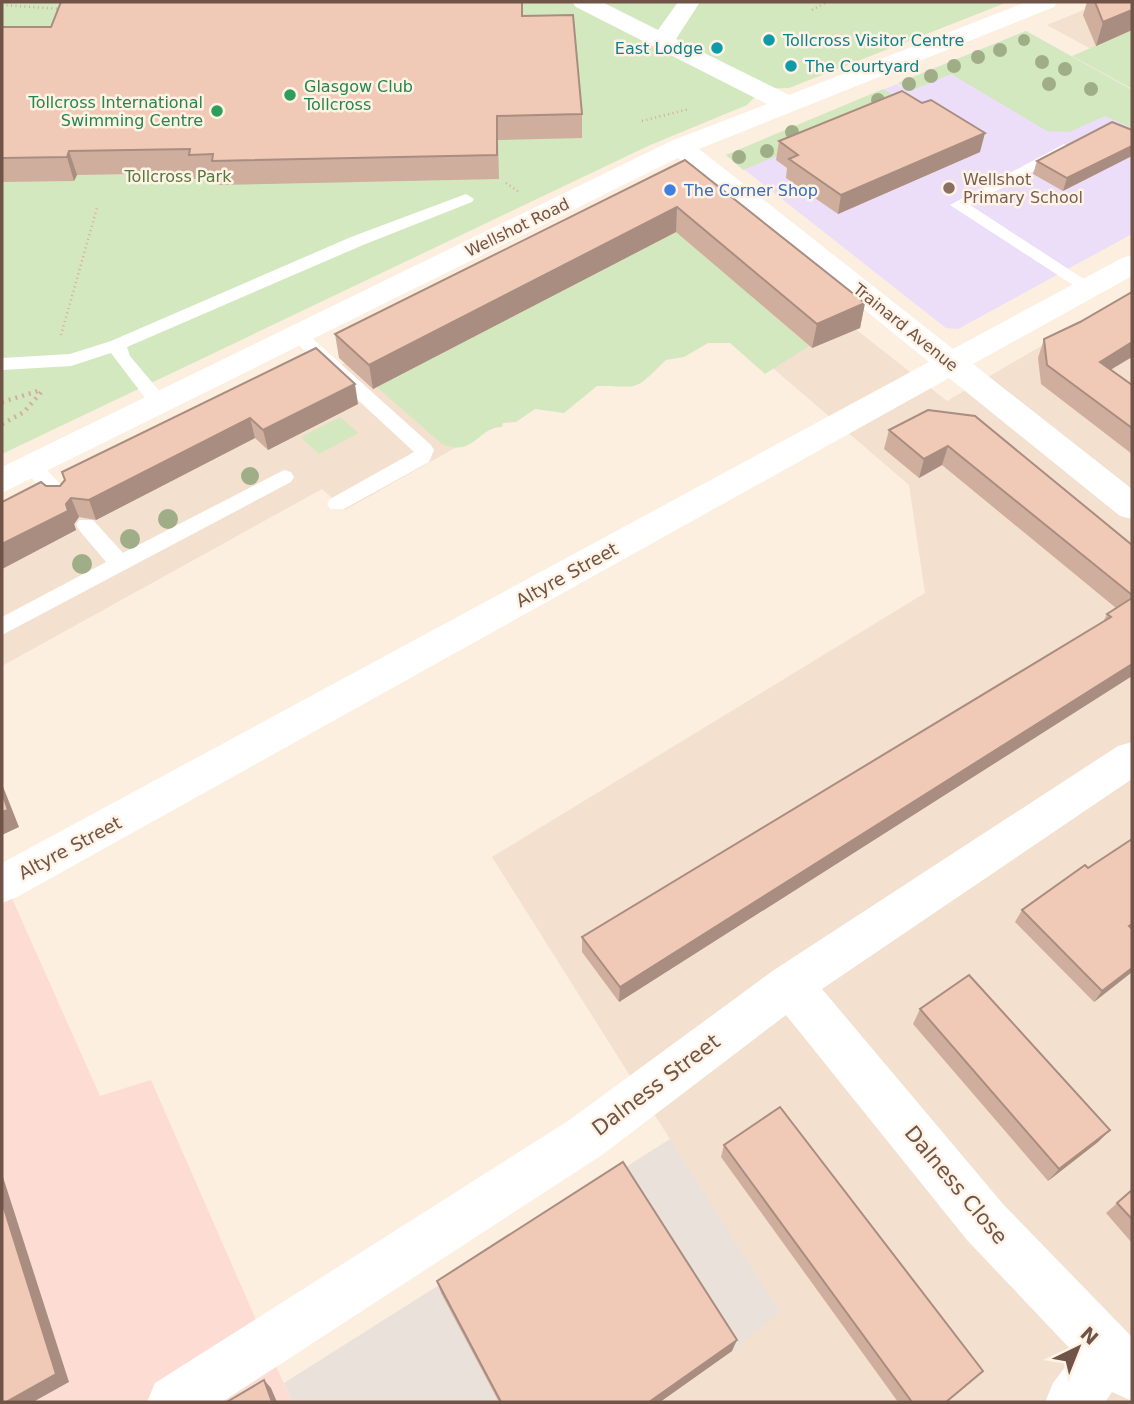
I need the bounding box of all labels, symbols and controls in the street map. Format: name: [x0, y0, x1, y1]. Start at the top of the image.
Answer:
place label: Tollcross Visitor Centre: [782, 31, 964, 50]
marker: Tollcross Visitor Centre: [761, 32, 777, 48]
place label: East Lodge: [615, 39, 703, 58]
marker: East Lodge: [709, 40, 725, 56]
place label: The Courtyard: [804, 57, 920, 76]
marker: The Courtyard: [783, 58, 799, 74]
place label: Glasgow Club Tollcross: [303, 77, 413, 114]
marker: Glasgow Club Tollcross: [282, 87, 298, 103]
place label: Tollcross International Swimming Centre: [28, 93, 203, 130]
marker: Tollcross International Swimming Centre: [209, 103, 225, 119]
park label: Tollcross Park: [124, 167, 232, 186]
place label: Wellshot Primary School: [963, 170, 1083, 207]
marker: Wellshot Primary School: [941, 180, 957, 196]
place label: The Corner Shop: [683, 181, 818, 200]
marker: The Corner Shop: [662, 182, 678, 198]
street label: Wellshot Road: [462, 194, 572, 261]
street label: Trainard Avenue: [849, 279, 962, 375]
street label: Altyre Street: [512, 538, 621, 611]
street label: Altyre Street: [15, 812, 125, 883]
street label: Dalness Street: [587, 1029, 725, 1141]
street label: Dalness Close: [900, 1121, 1012, 1249]
north arrow: [1043, 1313, 1113, 1383]
text: N: [1076, 1322, 1103, 1349]

